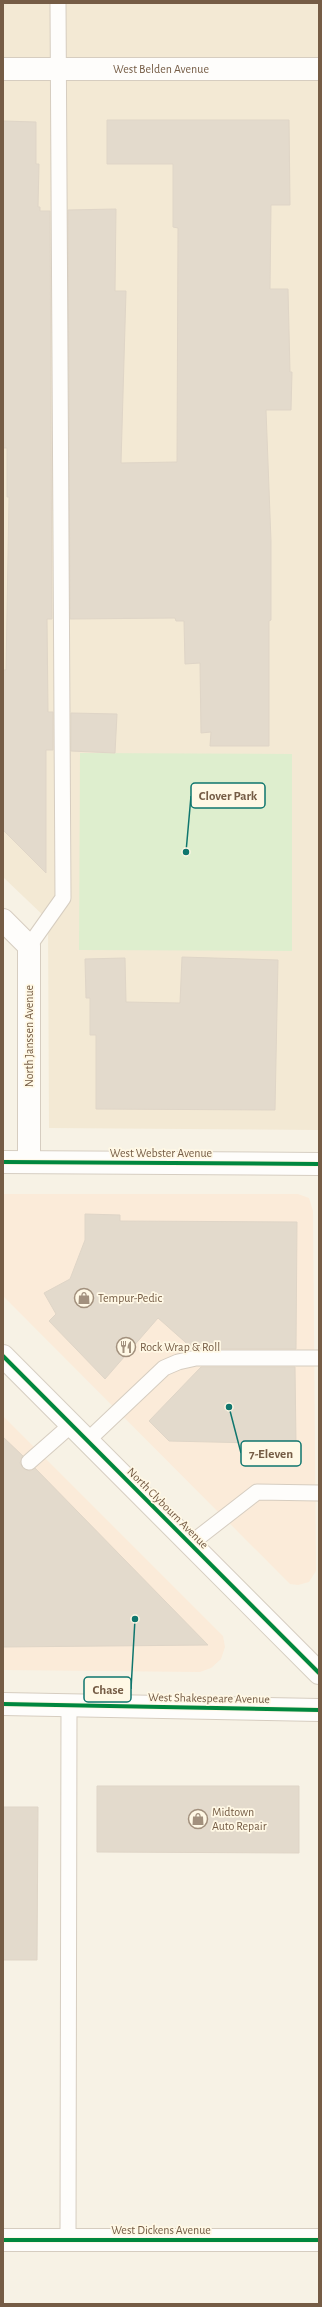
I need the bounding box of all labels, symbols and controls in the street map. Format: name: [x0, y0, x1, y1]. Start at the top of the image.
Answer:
street label: West Belden Avenue: [113, 63, 209, 75]
callout: Clover Park: [191, 783, 265, 808]
text: Clover Park: [199, 790, 258, 803]
street label: North Janssen Avenue: [23, 985, 35, 1087]
street label: West Webster Avenue: [110, 1147, 212, 1159]
shop icon: Tempur-Pedic: [73, 1287, 95, 1309]
place label: Tempur-Pedic: [98, 1292, 163, 1304]
restaurant icon: Rock Wrap & Roll: [115, 1336, 137, 1358]
place label: Rock Wrap & Roll: [140, 1341, 220, 1353]
callout: 7-Eleven: [241, 1441, 301, 1466]
text: 7-Eleven: [249, 1448, 293, 1461]
street label: North Clybourn Avenue: [124, 1465, 211, 1552]
callout: Chase: [84, 1677, 131, 1702]
text: Chase: [92, 1684, 124, 1697]
street label: West Shakespeare Avenue: [148, 1691, 270, 1705]
place label: Midtown Auto Repair: [212, 1806, 267, 1832]
shop icon: Midtown Auto Repair: [187, 1808, 209, 1830]
street label: West Dickens Avenue: [111, 2224, 211, 2236]

